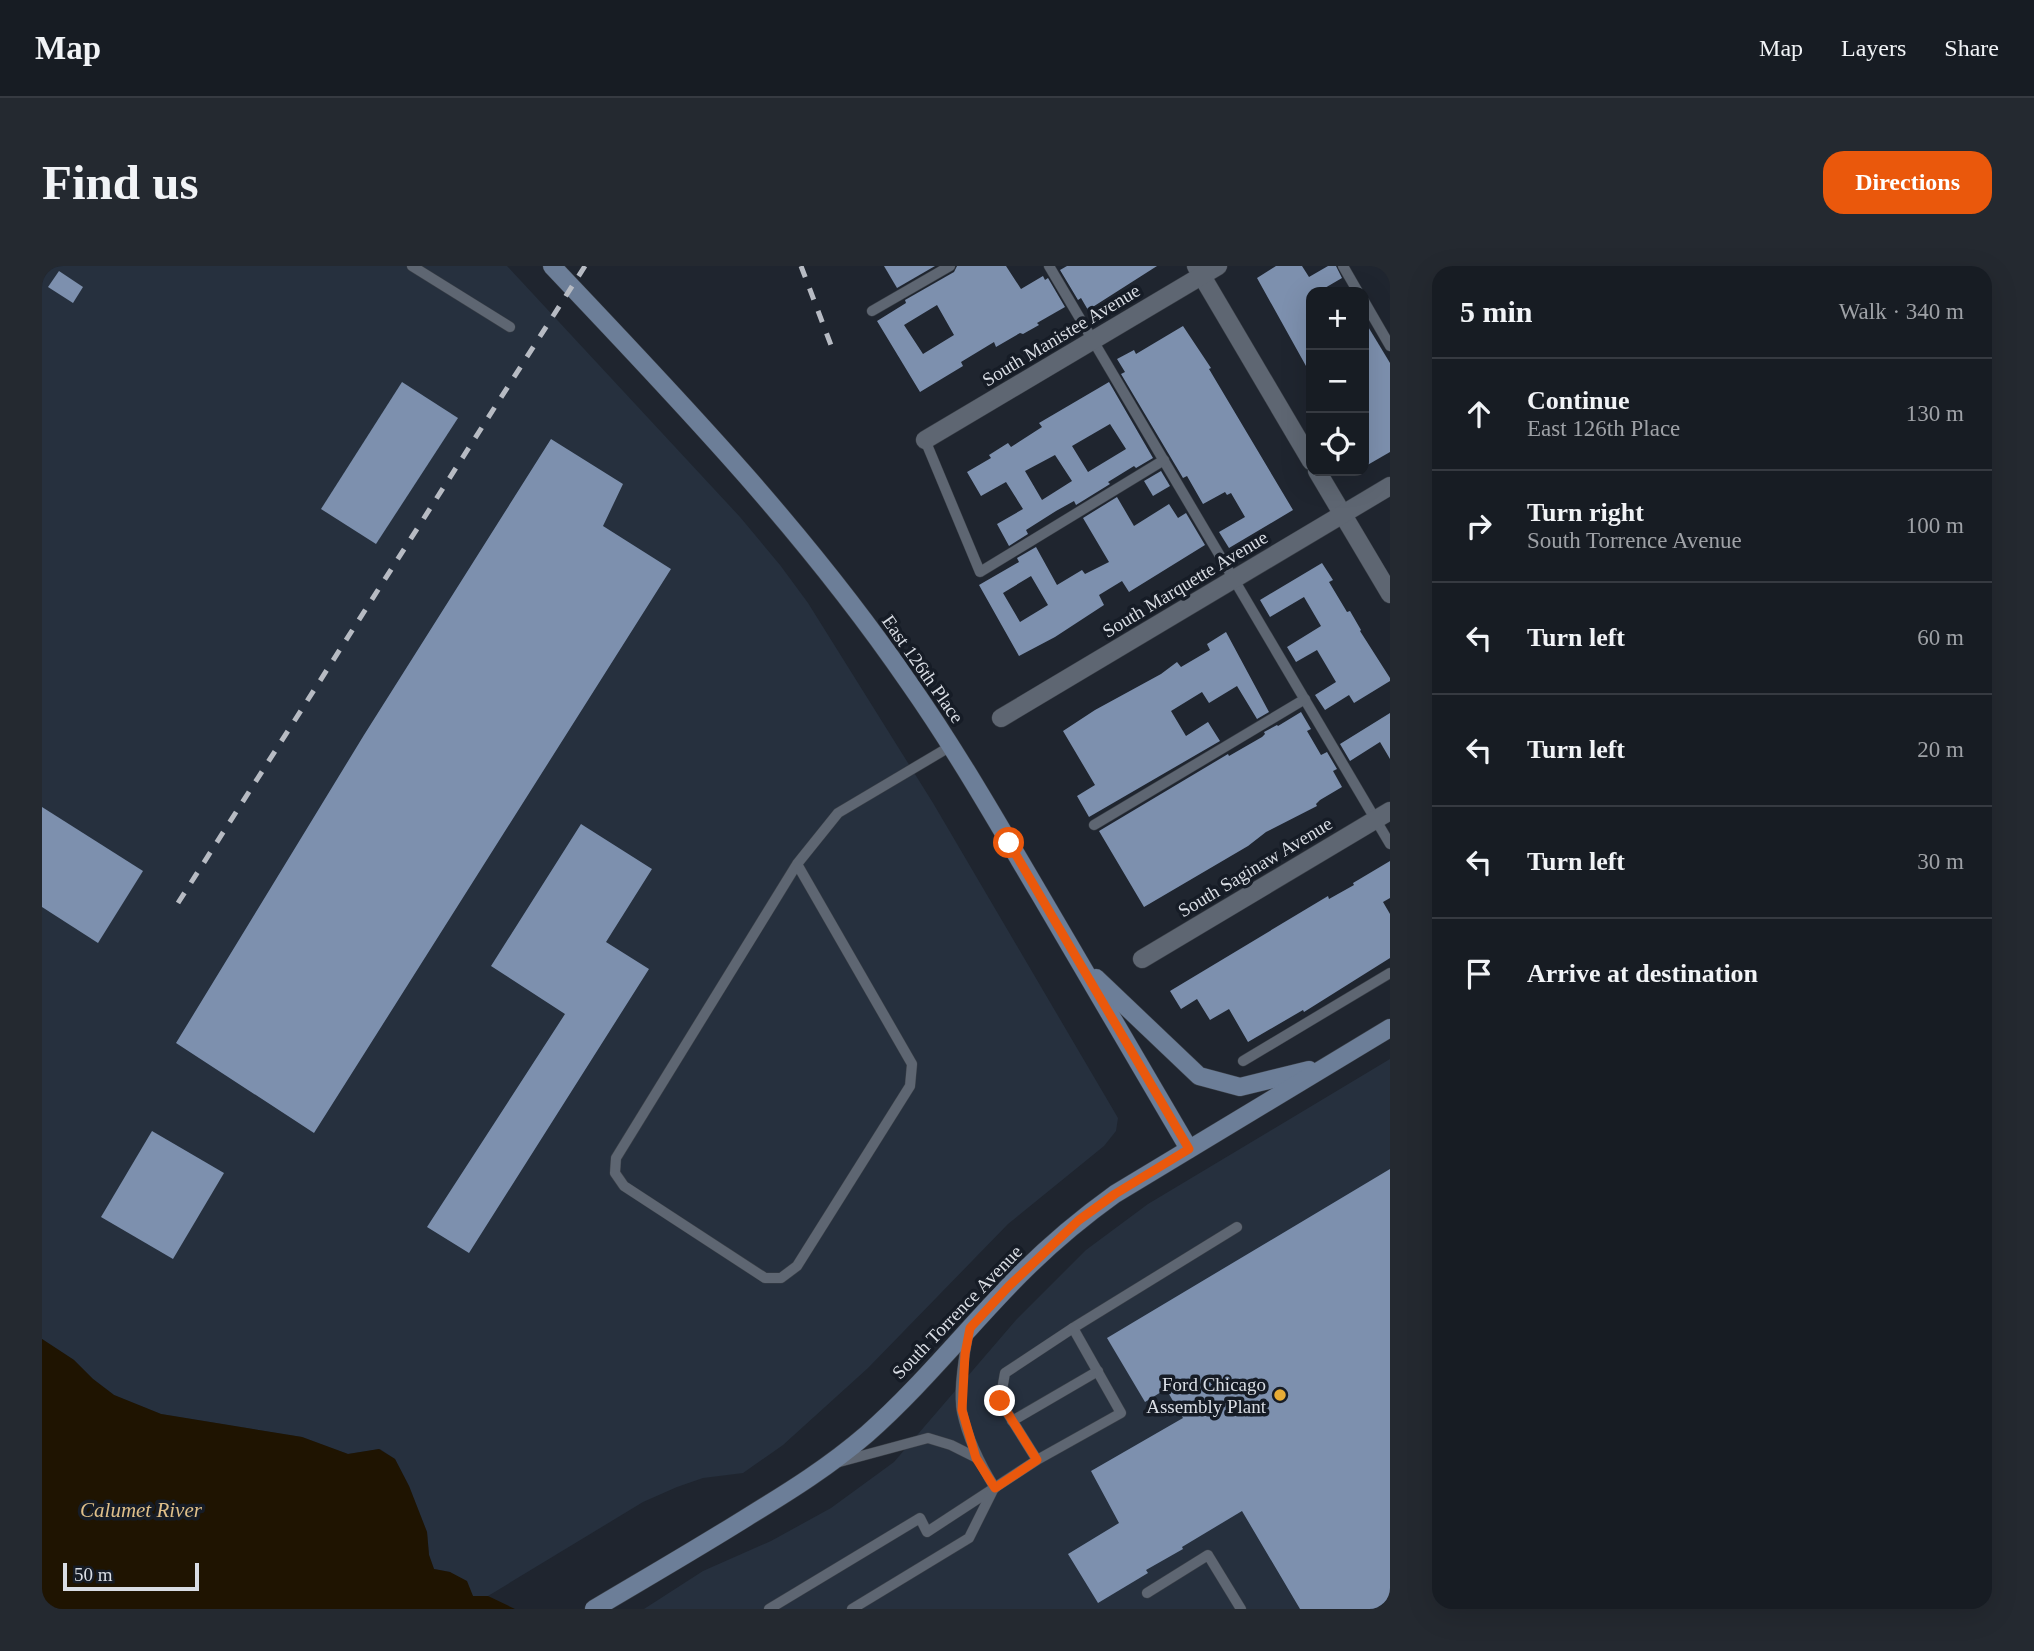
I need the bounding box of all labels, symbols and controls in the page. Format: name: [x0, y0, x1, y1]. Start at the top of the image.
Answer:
text: Map: [35, 30, 101, 66]
text: Map: [1759, 35, 1803, 61]
text: Layers: [1841, 35, 1906, 61]
text: Share: [1944, 35, 1999, 61]
button: Directions: [1823, 151, 1992, 214]
text: Find us: [42, 155, 199, 210]
street label: South Manistee Avenue: [978, 280, 1144, 390]
map controls: [1306, 287, 1369, 476]
button: +: [1306, 287, 1369, 350]
text: 5 min: [1460, 295, 1533, 328]
text: Walk · 340 m: [1839, 299, 1964, 324]
button: −: [1306, 350, 1369, 413]
text: Continue: [1527, 386, 1630, 415]
icon: ahead: [1460, 395, 1498, 433]
text: 130 m: [1906, 401, 1964, 426]
button: locate: [1306, 413, 1369, 476]
text: East 126th Place: [1527, 416, 1680, 441]
text: Turn right: [1527, 498, 1644, 527]
icon: right: [1460, 507, 1498, 545]
text: 100 m: [1906, 513, 1964, 538]
street label: South Marquette Avenue: [1099, 526, 1271, 642]
text: South Torrence Avenue: [1527, 528, 1742, 553]
street label: East 126th Place: [878, 611, 968, 727]
icon: left: [1460, 619, 1498, 657]
text: Turn left: [1527, 623, 1625, 652]
text: 60 m: [1917, 625, 1964, 650]
icon: left: [1460, 731, 1498, 769]
text: Turn left: [1527, 735, 1625, 764]
text: 20 m: [1917, 737, 1964, 762]
street label: South Saginaw Avenue: [1174, 813, 1336, 921]
route start: [993, 827, 1024, 858]
icon: left: [1460, 843, 1498, 881]
text: Turn left: [1527, 847, 1625, 876]
text: 30 m: [1917, 849, 1964, 874]
icon: arrive: [1460, 955, 1498, 993]
text: Arrive at destination: [1527, 959, 1758, 988]
street label: South Torrence Avenue: [888, 1241, 1026, 1383]
place label: Ford Chicago Assembly Plant: [1146, 1374, 1267, 1417]
route end: [984, 1385, 1015, 1416]
marker: Ford Chicago Assembly Plant: [1272, 1387, 1288, 1403]
water label: Calumet River: [80, 1498, 203, 1522]
scale bar: [63, 1560, 200, 1592]
text: 50 m: [74, 1564, 113, 1585]

